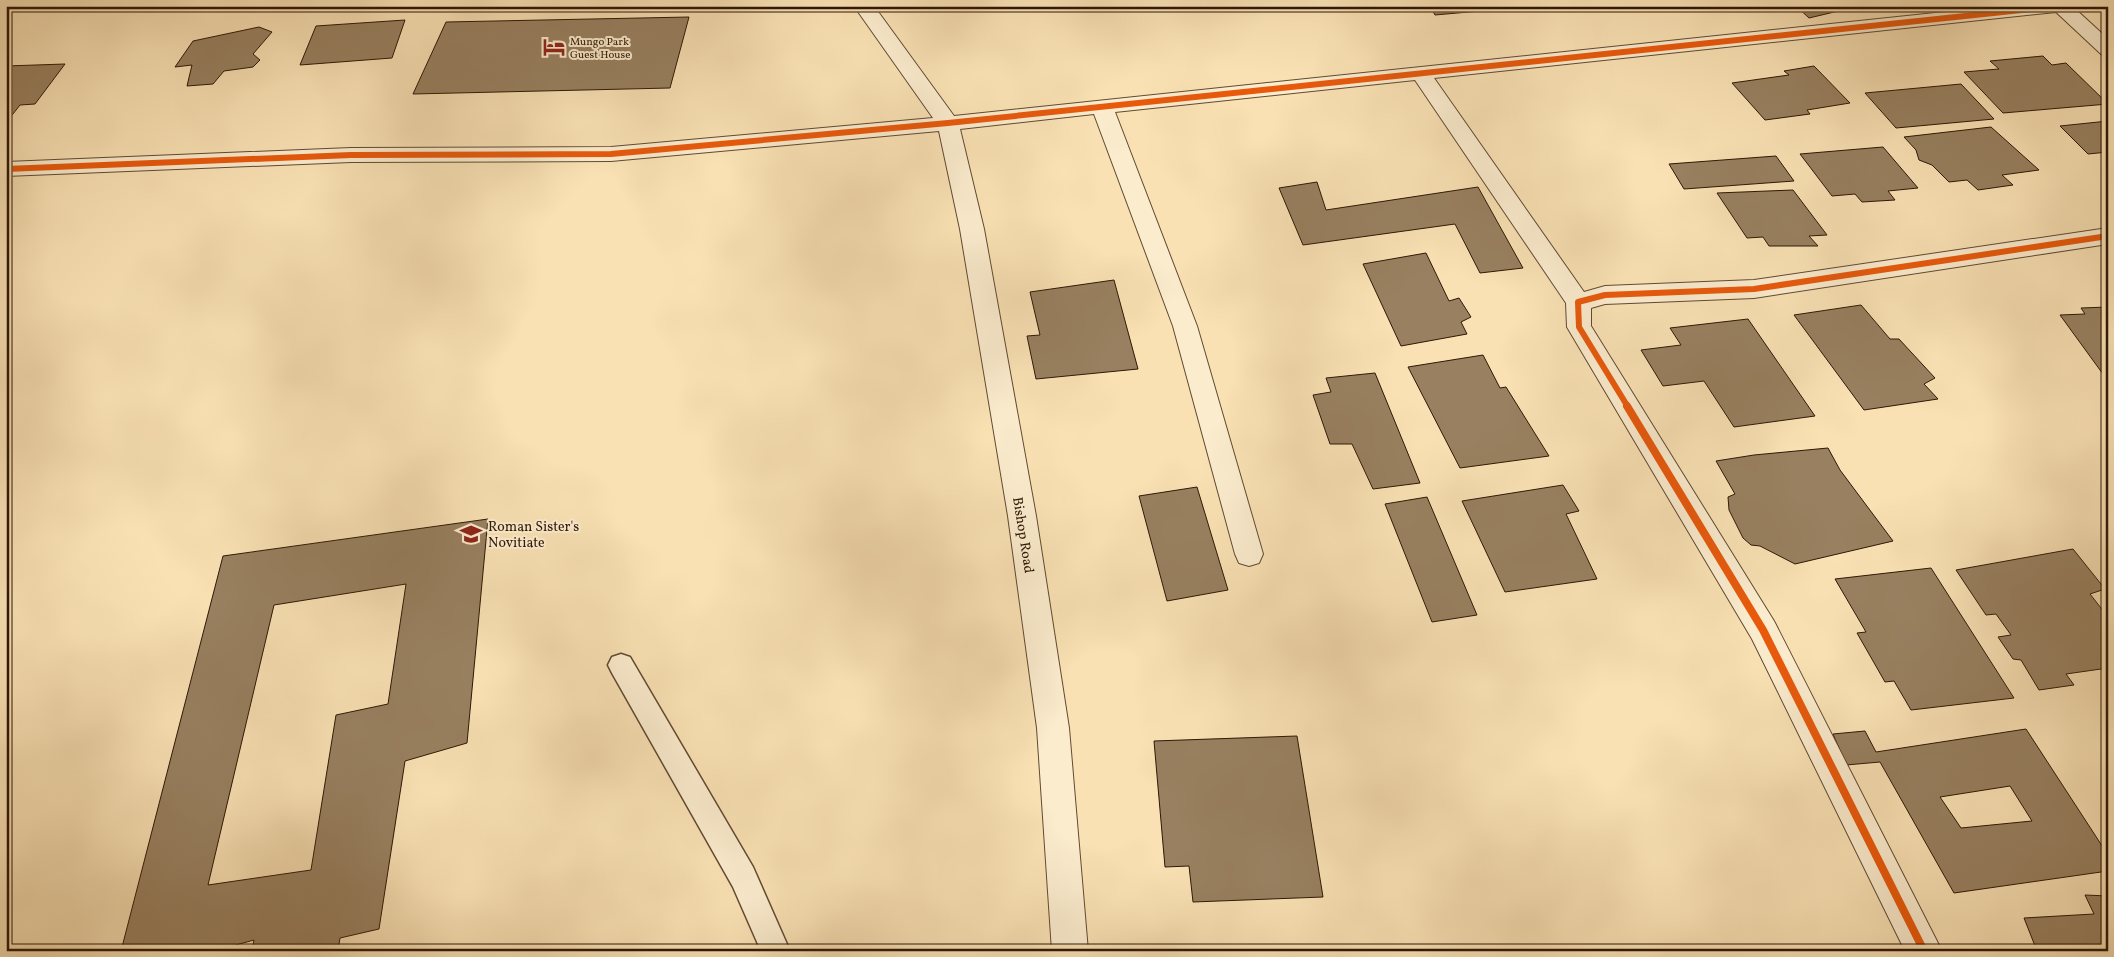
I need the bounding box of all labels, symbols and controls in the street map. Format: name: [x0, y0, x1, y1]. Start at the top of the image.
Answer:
hotel icon: Mungo Park Guest House: [541, 34, 567, 60]
place label: Mungo Park Guest House: [570, 35, 631, 63]
street label: Bishop Road: [1007, 496, 1038, 575]
place label: Roman Sister's Novitiate: [488, 518, 579, 553]
school or university icon: Roman Sister's Novitiate: [458, 521, 484, 547]

